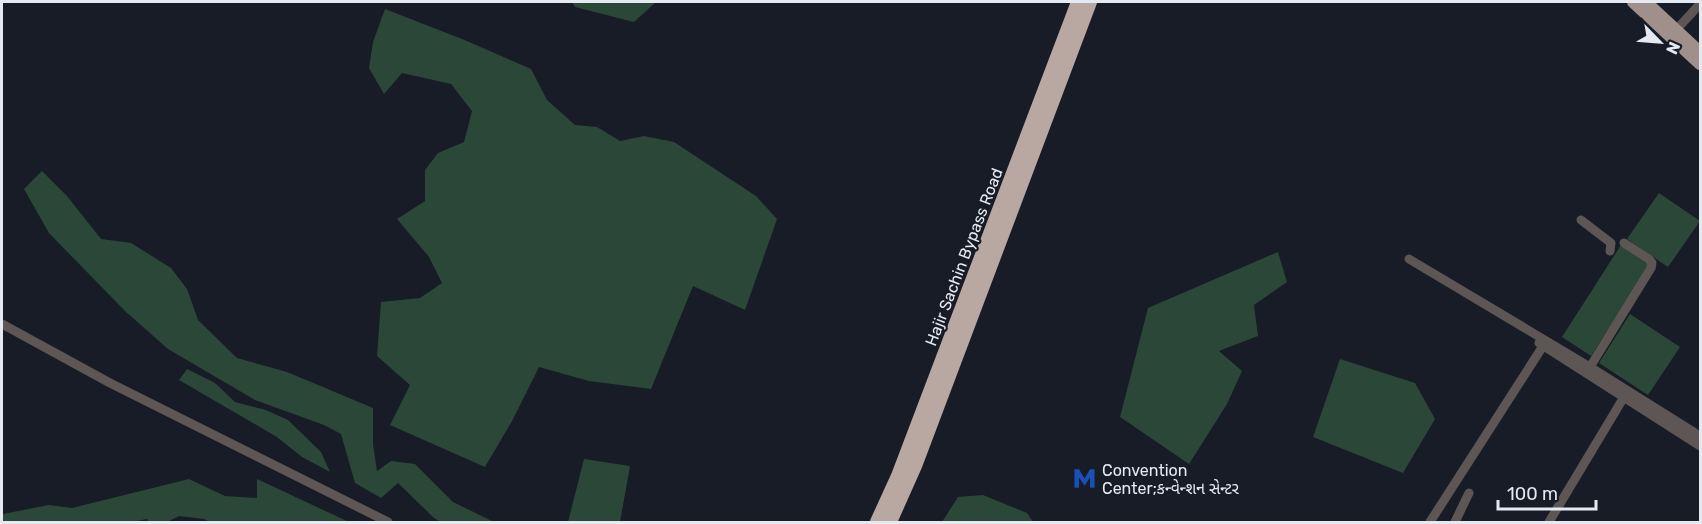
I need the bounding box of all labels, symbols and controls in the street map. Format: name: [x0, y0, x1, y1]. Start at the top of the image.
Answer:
north arrow: [1630, 12, 1690, 72]
text: N: [1662, 39, 1684, 57]
street label: Hajir Sachin Bypass Road: [921, 165, 1007, 349]
place label: Convention Center;કન્વેન્શન સેન્ટર: [1102, 461, 1239, 498]
metro station icon: Convention Center;કન્વેન્શન સેન્ટર: [1071, 466, 1097, 492]
scale bar: [1498, 473, 1596, 511]
text: 100 m: [1507, 483, 1558, 505]

